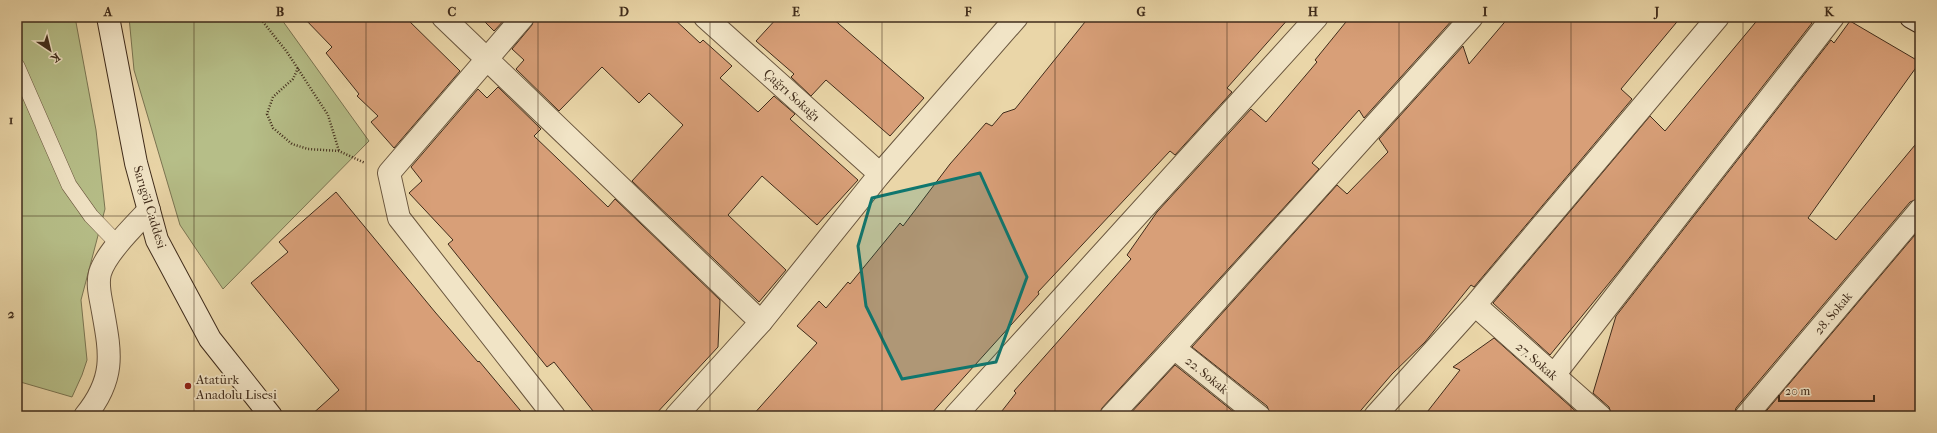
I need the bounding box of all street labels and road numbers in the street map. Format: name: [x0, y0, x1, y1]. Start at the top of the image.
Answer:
street label: Çağrı Sokağı: [761, 66, 823, 124]
street label: Sarıgöl Caddesi: [130, 164, 170, 250]
street label: 28. Sokak: [1811, 288, 1855, 337]
street label: 27. Sokak: [1513, 339, 1561, 383]
street label: 22. Sokak: [1182, 353, 1232, 397]

